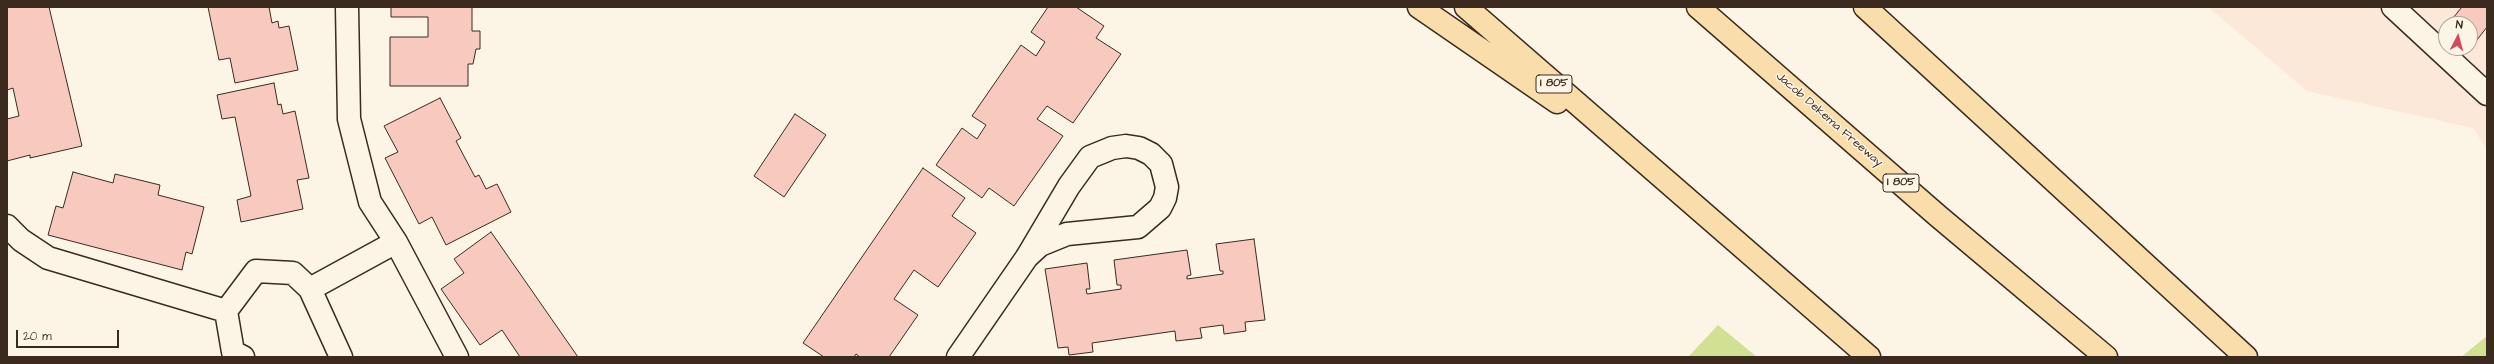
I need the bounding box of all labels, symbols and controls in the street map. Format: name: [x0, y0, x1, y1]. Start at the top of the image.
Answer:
north arrow: [2438, 16, 2478, 56]
text: N: [2455, 17, 2463, 32]
street label: Jacob Dekema Freeway: [1773, 70, 1885, 170]
road number: I 805: [1536, 75, 1572, 93]
road number: I 805: [1883, 174, 1919, 192]
scale bar: [18, 322, 121, 348]
text: 20 m: [23, 328, 52, 345]

